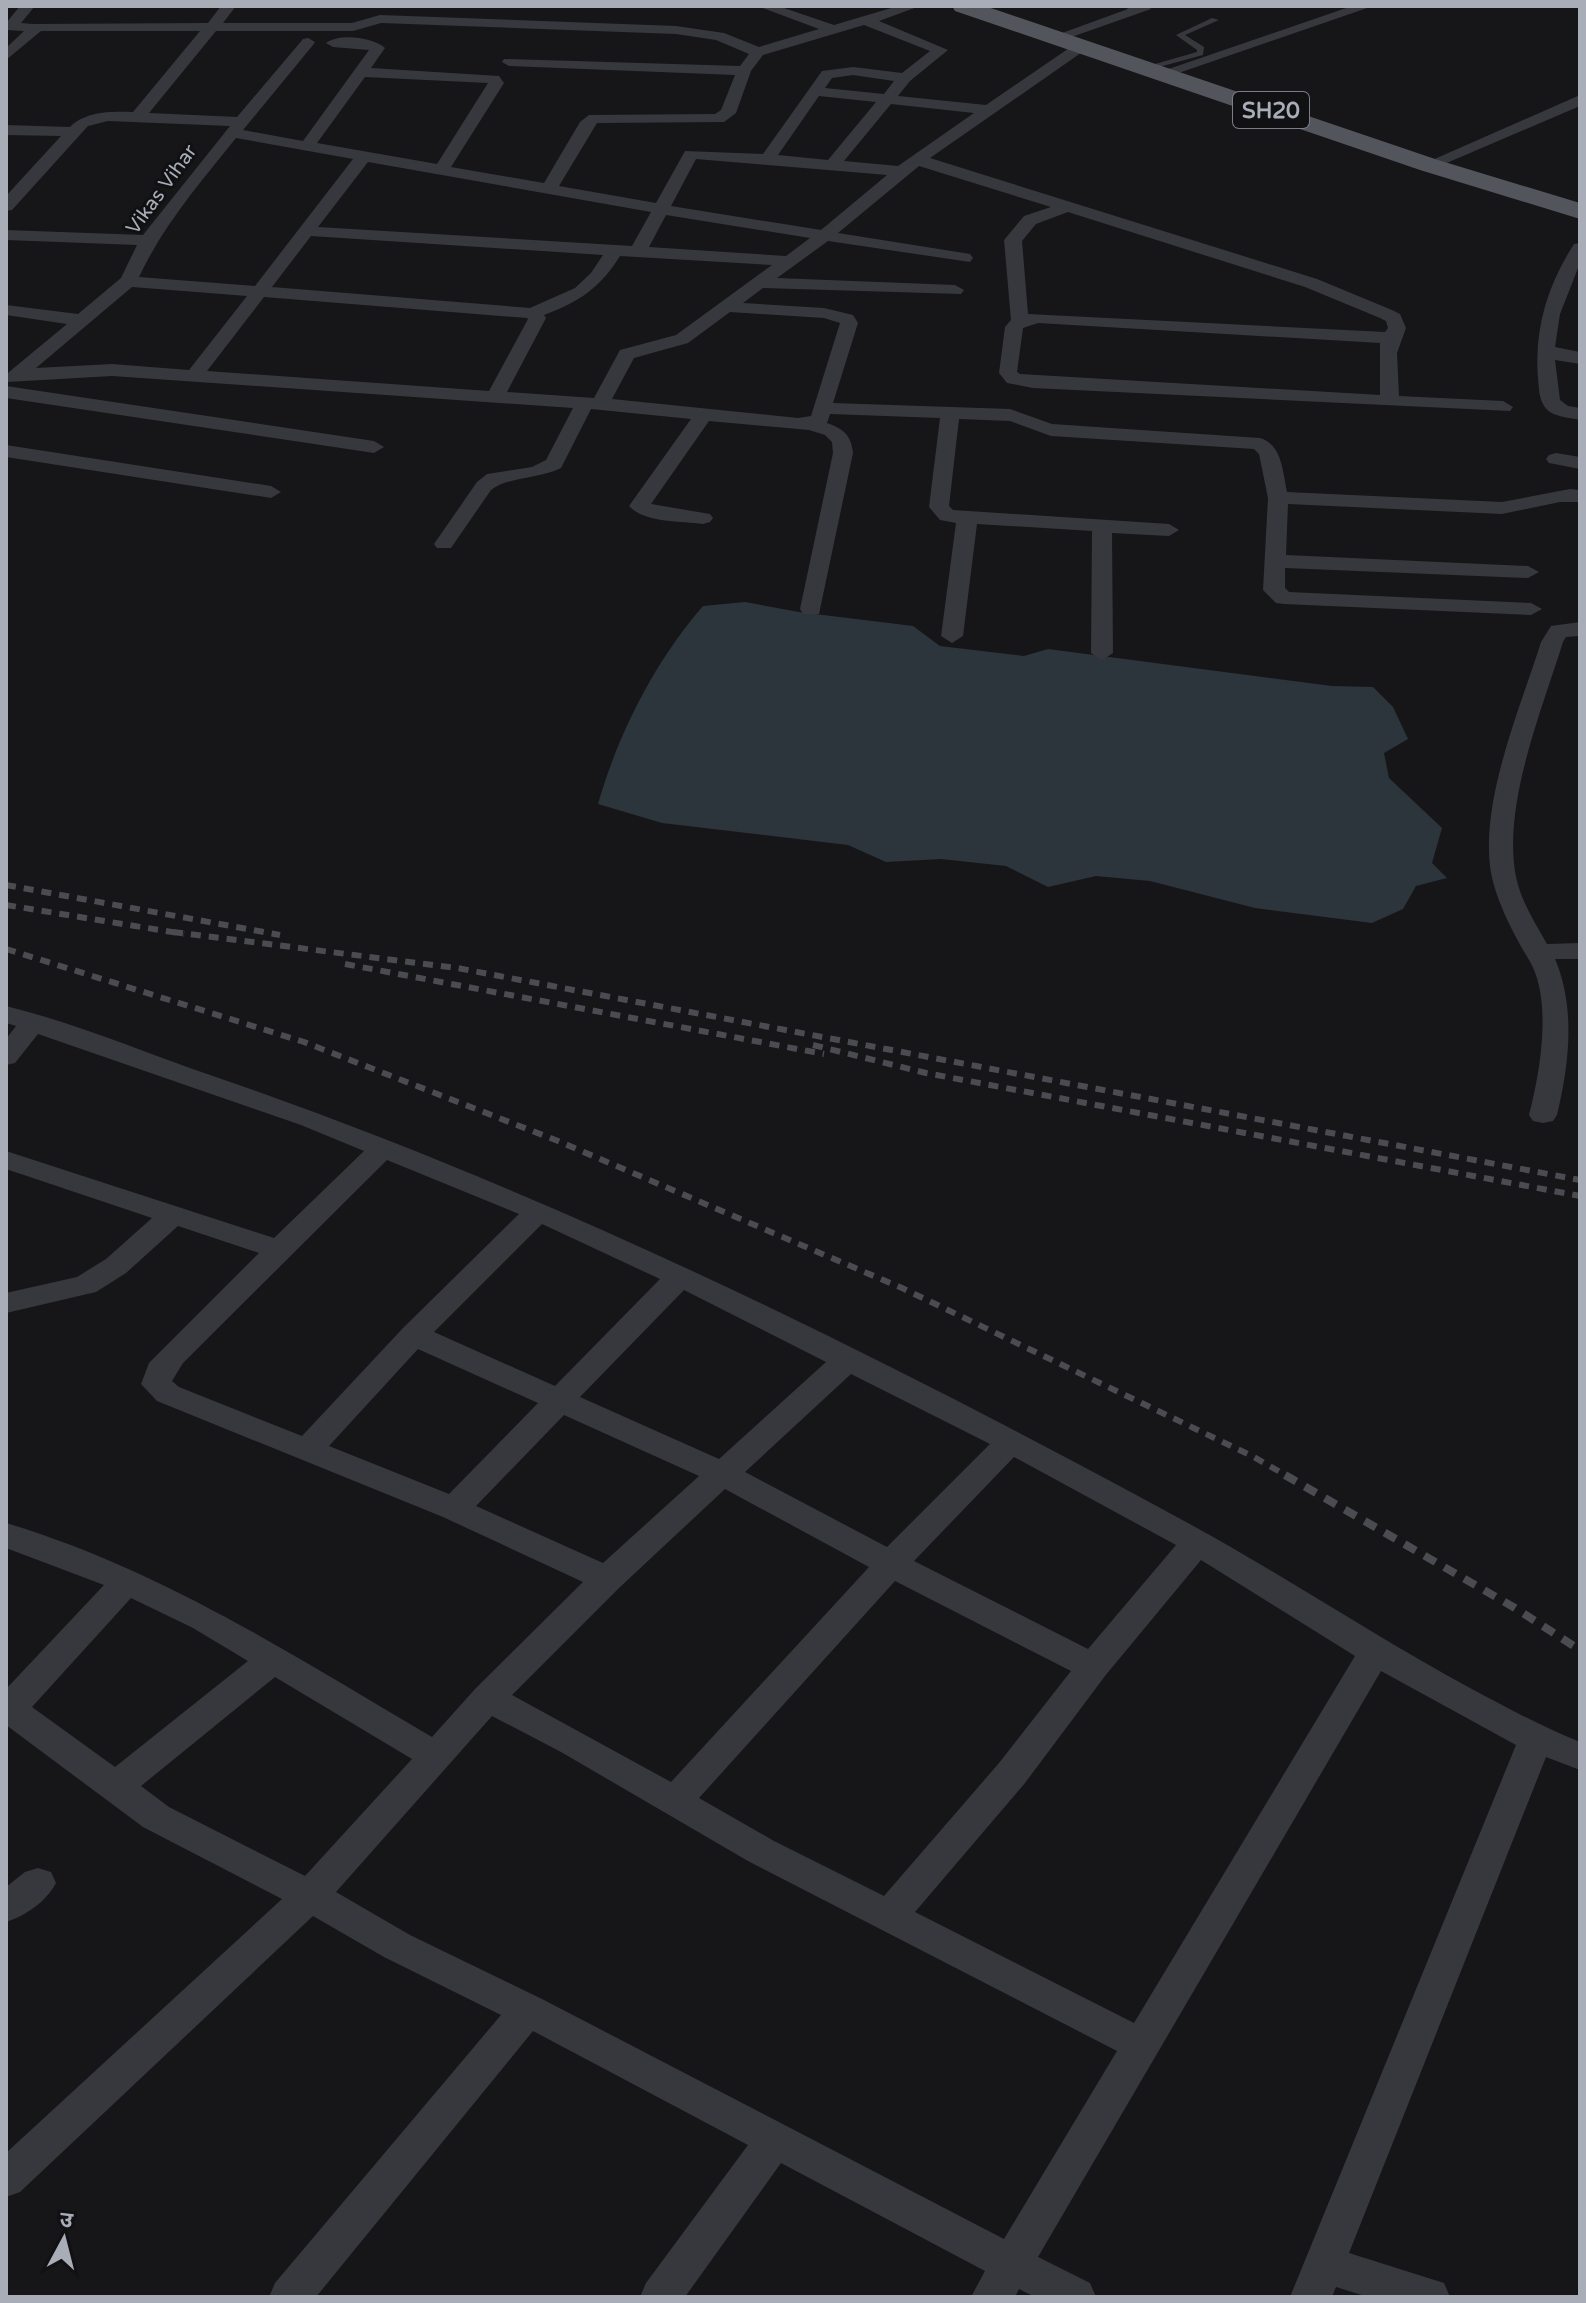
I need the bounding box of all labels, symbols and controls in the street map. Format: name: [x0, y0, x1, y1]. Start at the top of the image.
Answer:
road number: SH20: [1233, 92, 1309, 128]
street label: Vikas Vihar: [121, 140, 203, 239]
north arrow: [24, 2199, 104, 2279]
text: उ: [58, 2206, 75, 2234]

